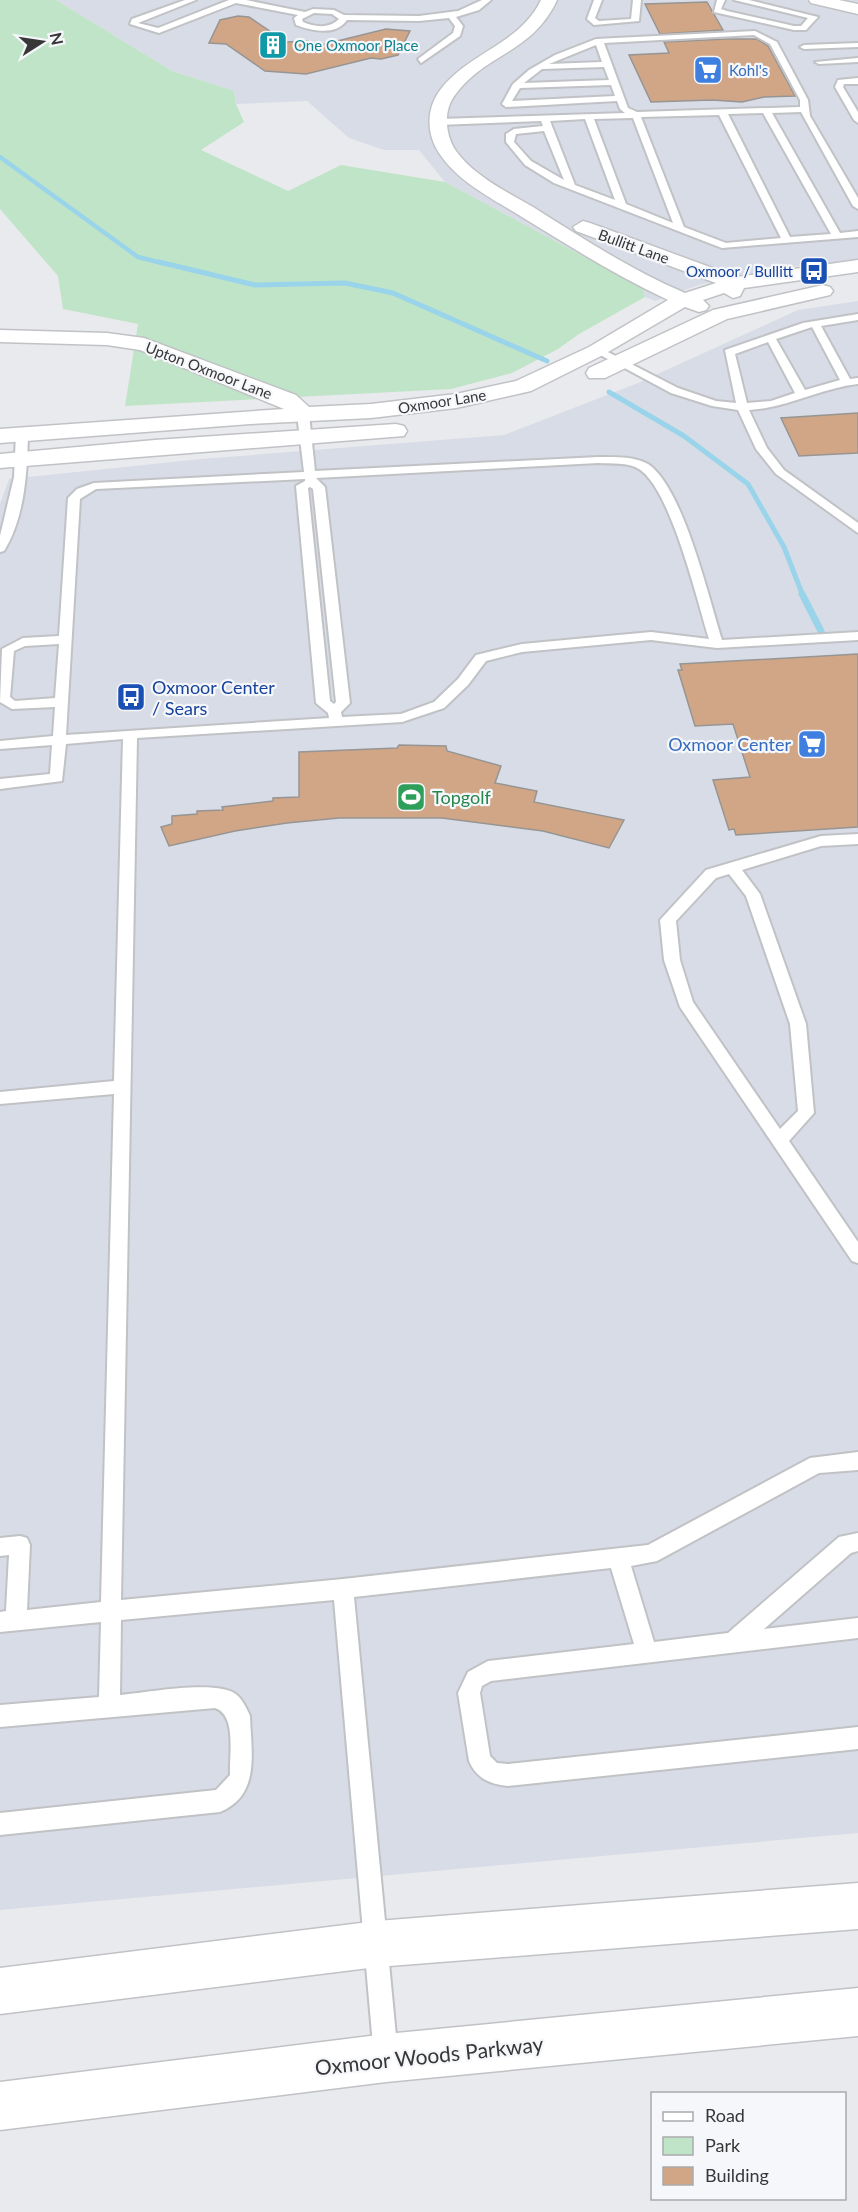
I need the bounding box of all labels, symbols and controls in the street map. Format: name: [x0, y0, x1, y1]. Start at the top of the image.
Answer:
north arrow: [12, 12, 72, 72]
building icon: One Oxmoor Place: [257, 29, 289, 61]
text: N: [47, 31, 68, 47]
place label: One Oxmoor Place: [294, 36, 419, 54]
supermarket icon: Kohl's: [692, 54, 724, 86]
place label: Kohl's: [729, 61, 768, 79]
street label: Bullitt Lane: [596, 225, 672, 267]
bus stop icon: Oxmoor / Bullitt: [798, 255, 830, 287]
place label: Oxmoor / Bullitt: [686, 262, 794, 280]
street label: Upton Oxmoor Lane: [143, 338, 275, 402]
street label: Oxmoor Lane: [397, 385, 487, 417]
place label: Oxmoor Center / Sears: [152, 676, 275, 719]
bus stop icon: Oxmoor Center / Sears: [115, 681, 147, 713]
supermarket icon: Oxmoor Center: [796, 728, 828, 760]
place label: Oxmoor Center: [668, 733, 791, 755]
sports icon: Topgolf: [395, 781, 427, 813]
place label: Topgolf: [432, 786, 491, 808]
street label: Oxmoor Woods Parkway: [314, 2031, 545, 2079]
legend: [651, 2092, 846, 2200]
text: Road: [705, 2104, 745, 2126]
text: Park: [705, 2134, 741, 2156]
text: Building: [705, 2164, 769, 2186]

